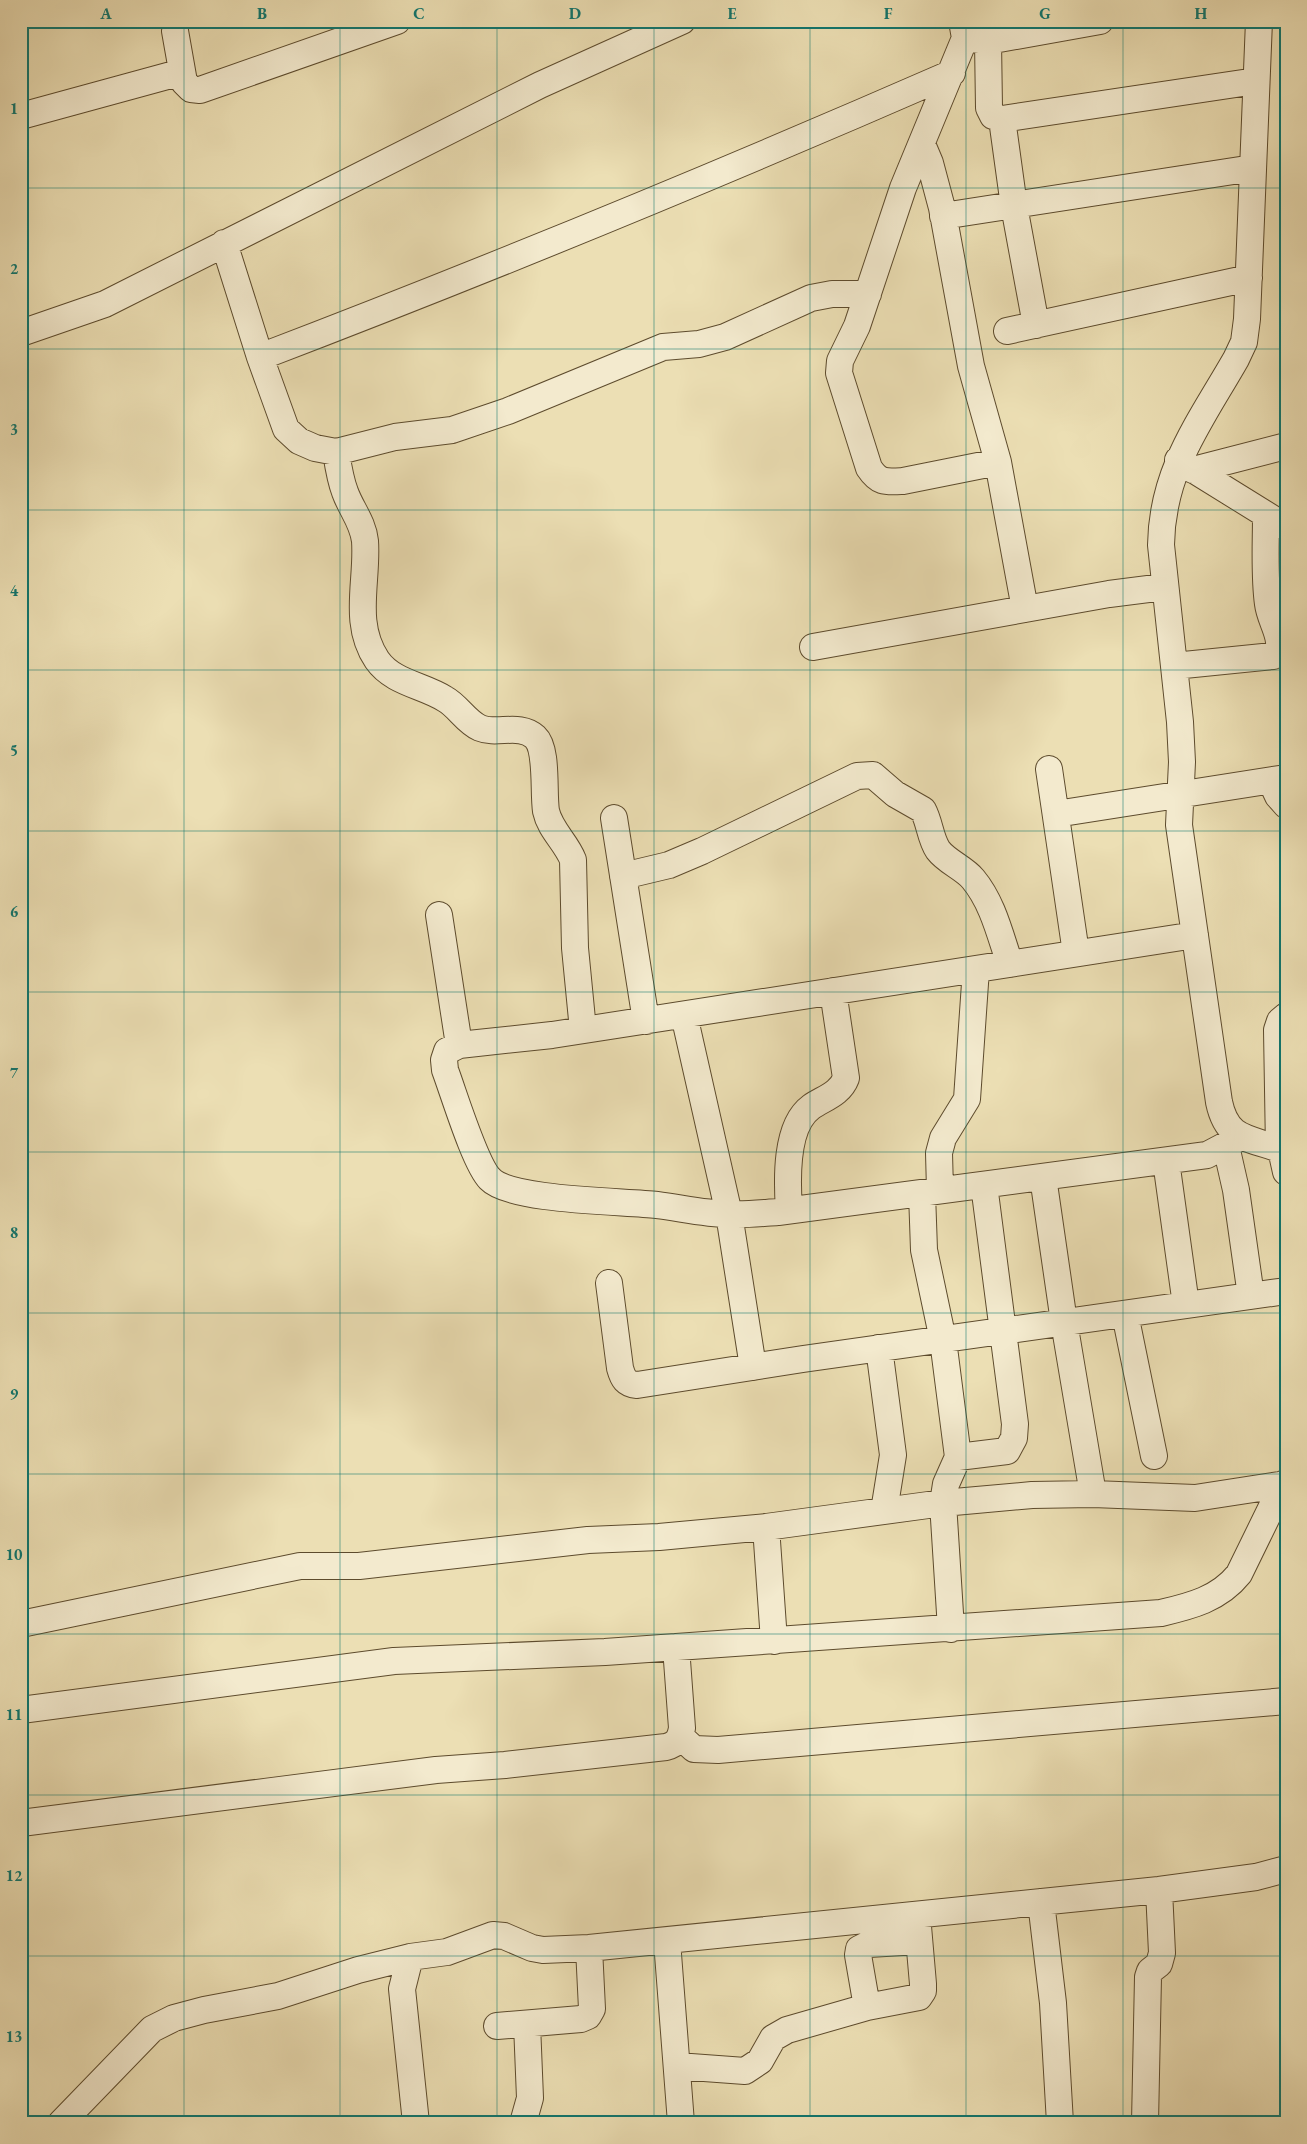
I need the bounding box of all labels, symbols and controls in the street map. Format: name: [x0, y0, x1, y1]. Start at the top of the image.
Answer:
text: A: [99, 3, 112, 24]
text: B: [257, 3, 267, 24]
text: C: [413, 3, 425, 24]
text: D: [569, 3, 581, 24]
text: E: [727, 3, 737, 24]
text: F: [884, 3, 893, 24]
text: G: [1039, 3, 1051, 24]
text: H: [1195, 3, 1208, 24]
text: 1: [10, 98, 18, 119]
text: 2: [10, 258, 19, 279]
text: 3: [10, 419, 18, 440]
text: 4: [10, 580, 19, 601]
text: 5: [10, 740, 18, 761]
text: 6: [10, 901, 19, 922]
text: 7: [10, 1062, 19, 1083]
text: 8: [10, 1222, 18, 1243]
text: 9: [10, 1383, 19, 1404]
text: 10: [6, 1544, 23, 1565]
text: 11: [6, 1704, 22, 1725]
text: 12: [6, 1865, 23, 1886]
text: 13: [6, 2026, 22, 2047]

